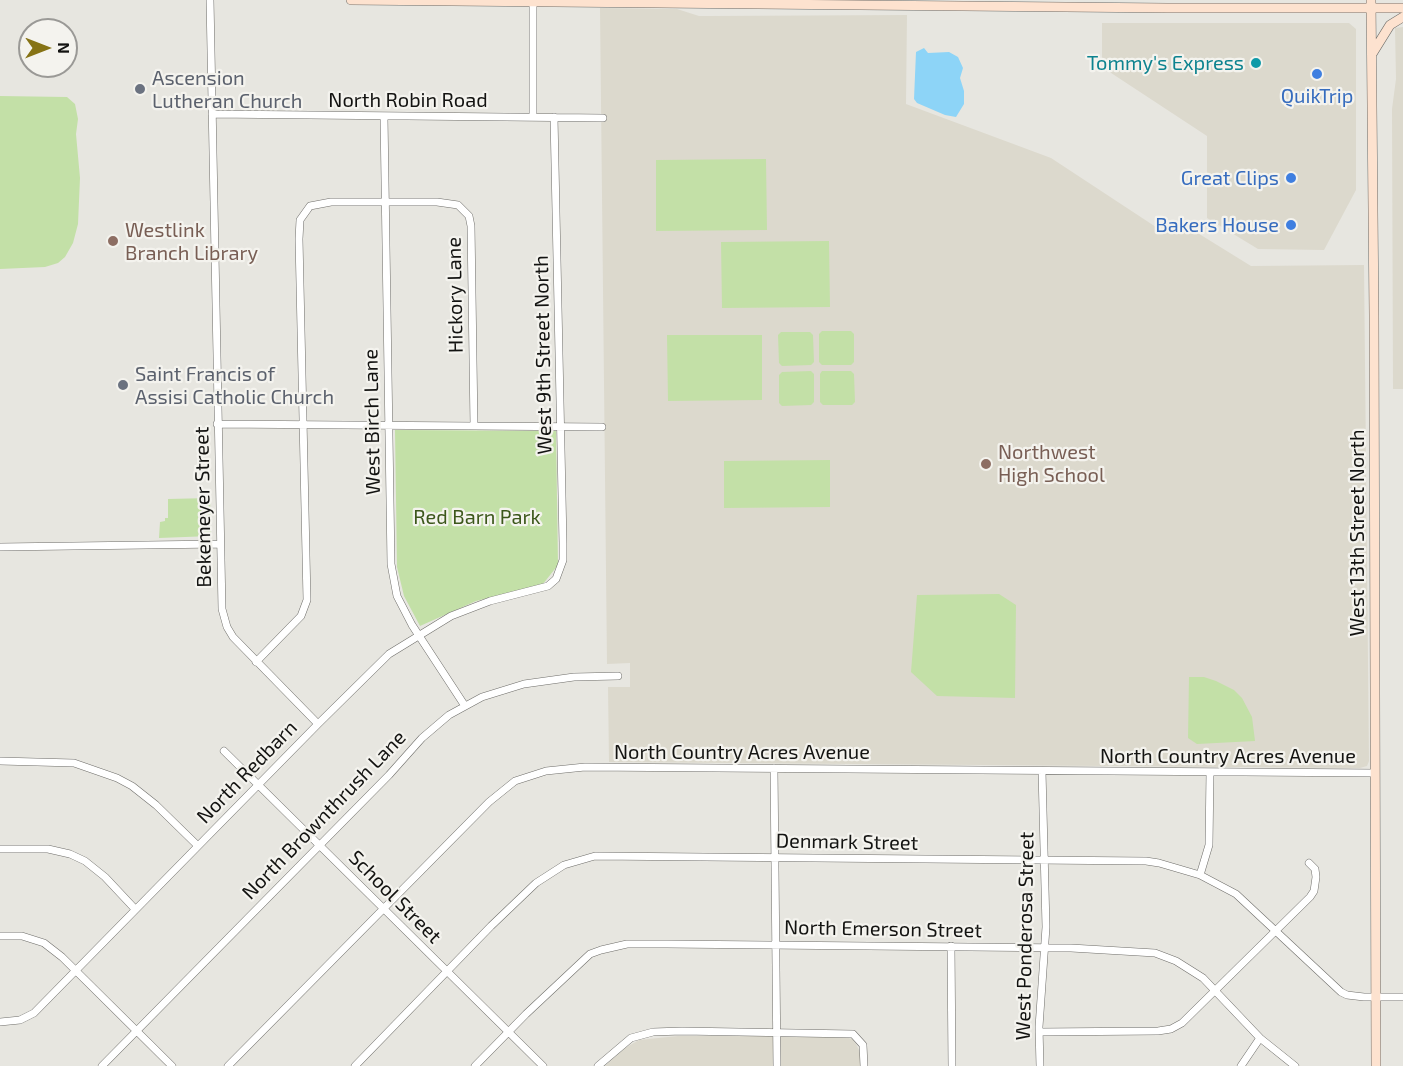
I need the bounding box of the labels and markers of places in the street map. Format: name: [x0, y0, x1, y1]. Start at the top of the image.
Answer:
place label: Tommy's Express: [1087, 51, 1244, 75]
marker: Tommy's Express: [1249, 56, 1263, 70]
place label: Ascension Lutheran Church: [152, 66, 302, 113]
marker: QuikTrip: [1310, 67, 1324, 81]
marker: Ascension Lutheran Church: [133, 82, 147, 96]
place label: QuikTrip: [1281, 84, 1353, 108]
place label: Great Clips: [1181, 166, 1279, 190]
marker: Great Clips: [1284, 171, 1298, 185]
place label: Bakers House: [1155, 213, 1279, 237]
place label: Westlink Branch Library: [125, 218, 258, 265]
marker: Bakers House: [1284, 218, 1298, 232]
marker: Westlink Branch Library: [106, 234, 120, 248]
place label: Saint Francis of Assisi Catholic Church: [135, 362, 334, 409]
marker: Saint Francis of Assisi Catholic Church: [116, 378, 130, 392]
place label: Northwest High School: [998, 440, 1105, 487]
marker: Northwest High School: [979, 457, 993, 471]

